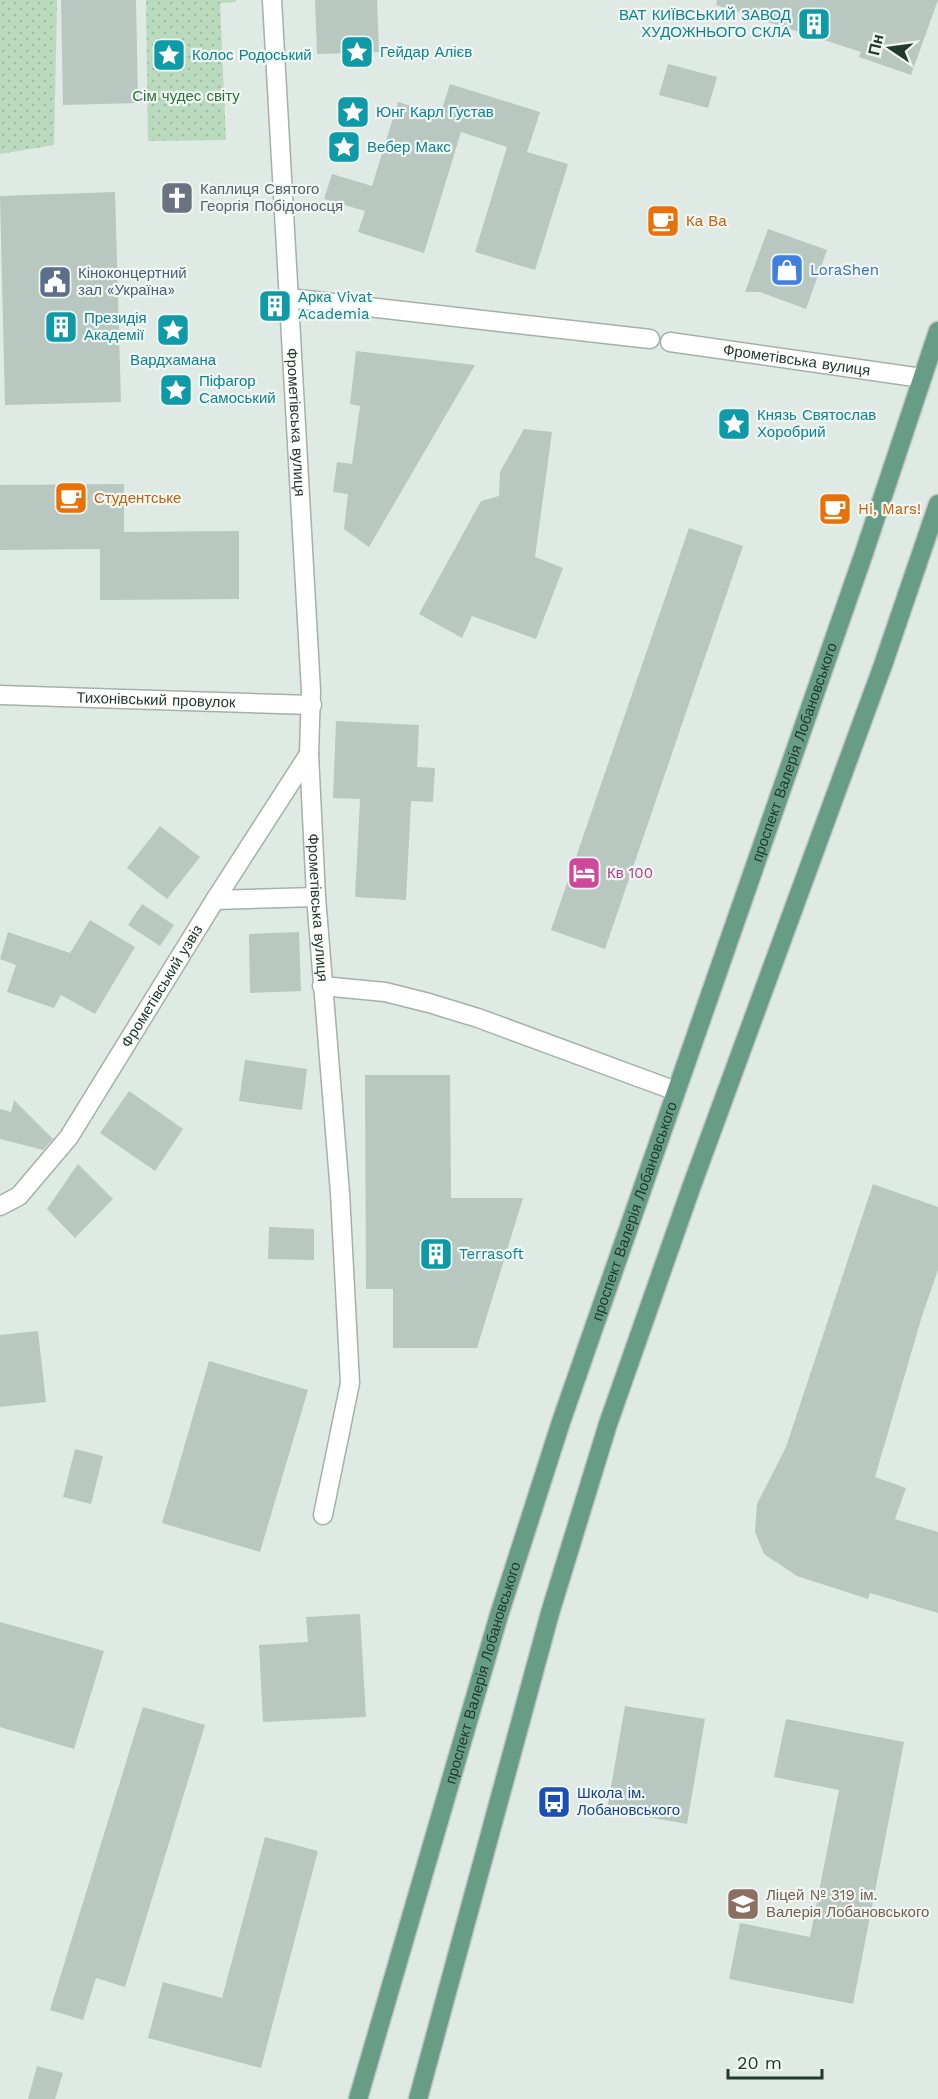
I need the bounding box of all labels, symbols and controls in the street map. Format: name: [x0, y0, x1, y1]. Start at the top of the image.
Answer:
place label: ВАТ КИЇВСЬКИЙ ЗАВОД ХУДОЖНЬОГО СКЛА: [619, 6, 791, 41]
building icon: ВАТ КИЇВСЬКИЙ ЗАВОД ХУДОЖНЬОГО СКЛА: [796, 6, 832, 42]
north arrow: [860, 18, 920, 78]
text: Пн: [864, 32, 888, 57]
place icon: Гейдар Алієв: [339, 34, 375, 70]
place icon: Колос Родоський: [151, 37, 187, 73]
place label: Гейдар Алієв: [380, 43, 472, 61]
place label: Колос Родоський: [192, 46, 312, 64]
park label: Сім чудес світу: [132, 87, 240, 105]
place icon: Юнг Карл Густав: [335, 94, 371, 130]
place label: Юнг Карл Густав: [376, 103, 494, 121]
place icon: Вебер Макс: [326, 129, 362, 165]
place label: Вебер Макс: [367, 138, 451, 156]
church icon: Каплиця Святого Георгія Побідоносця: [159, 180, 195, 216]
place label: Каплиця Святого Георгія Побідоносця: [200, 180, 343, 215]
cafe icon: Ка Ва: [645, 203, 681, 239]
place label: Ка Ва: [686, 212, 727, 230]
shop icon: LoraShen: [769, 252, 805, 288]
place label: LoraShen: [810, 261, 879, 279]
public building icon: Кіноконцертний зал «Україна»: [37, 264, 73, 300]
place label: Кіноконцертний зал «Україна»: [78, 264, 187, 299]
building icon: Арка Vivat Academia: [257, 288, 293, 324]
place label: Арка Vivat Academia: [298, 288, 373, 323]
building icon: Президія Академії: [43, 309, 79, 345]
place label: Президія Академії: [84, 309, 147, 344]
place icon: Вардхамана: [155, 312, 191, 348]
street label: Фрометівська вулиця: [722, 341, 872, 380]
street label: Фрометівська вулиця: [283, 348, 309, 497]
place label: Вардхамана: [130, 351, 217, 369]
place icon: Піфагор Самоський: [158, 372, 194, 408]
place label: Піфагор Самоський: [199, 372, 276, 407]
place icon: Князь Святослав Хоробрий: [716, 406, 752, 442]
place label: Князь Святослав Хоробрий: [757, 406, 876, 441]
cafe icon: Студентське: [53, 480, 89, 516]
place label: Студентське: [94, 489, 181, 507]
cafe icon: Hi, Mars!: [817, 491, 853, 527]
place label: Hi, Mars!: [858, 500, 921, 518]
street label: проспект Валерія Лобановського: [748, 640, 841, 864]
street label: Тихонівський провулок: [76, 688, 236, 712]
street label: Фрометівська вулиця: [304, 833, 332, 982]
hotel icon: Кв 100: [566, 855, 602, 891]
place label: Кв 100: [607, 864, 653, 882]
street label: Фрометівський узвіз: [117, 921, 207, 1051]
street label: проспект Валерія Лобановського: [588, 1099, 681, 1323]
building icon: Terrasoft: [418, 1236, 454, 1272]
place label: Terrasoft: [459, 1245, 525, 1263]
street label: проспект Валерія Лобановського: [441, 1559, 525, 1786]
bus stop icon: Школа ім. Лобановського: [536, 1784, 572, 1820]
place label: Школа ім. Лобановського: [577, 1784, 680, 1819]
school or university icon: Ліцей № 319 ім. Валерія Лобановського: [725, 1886, 761, 1922]
place label: Ліцей № 319 ім. Валерія Лобановського: [766, 1886, 929, 1921]
scale bar: [728, 2042, 822, 2080]
text: 20 m: [737, 2052, 782, 2073]

